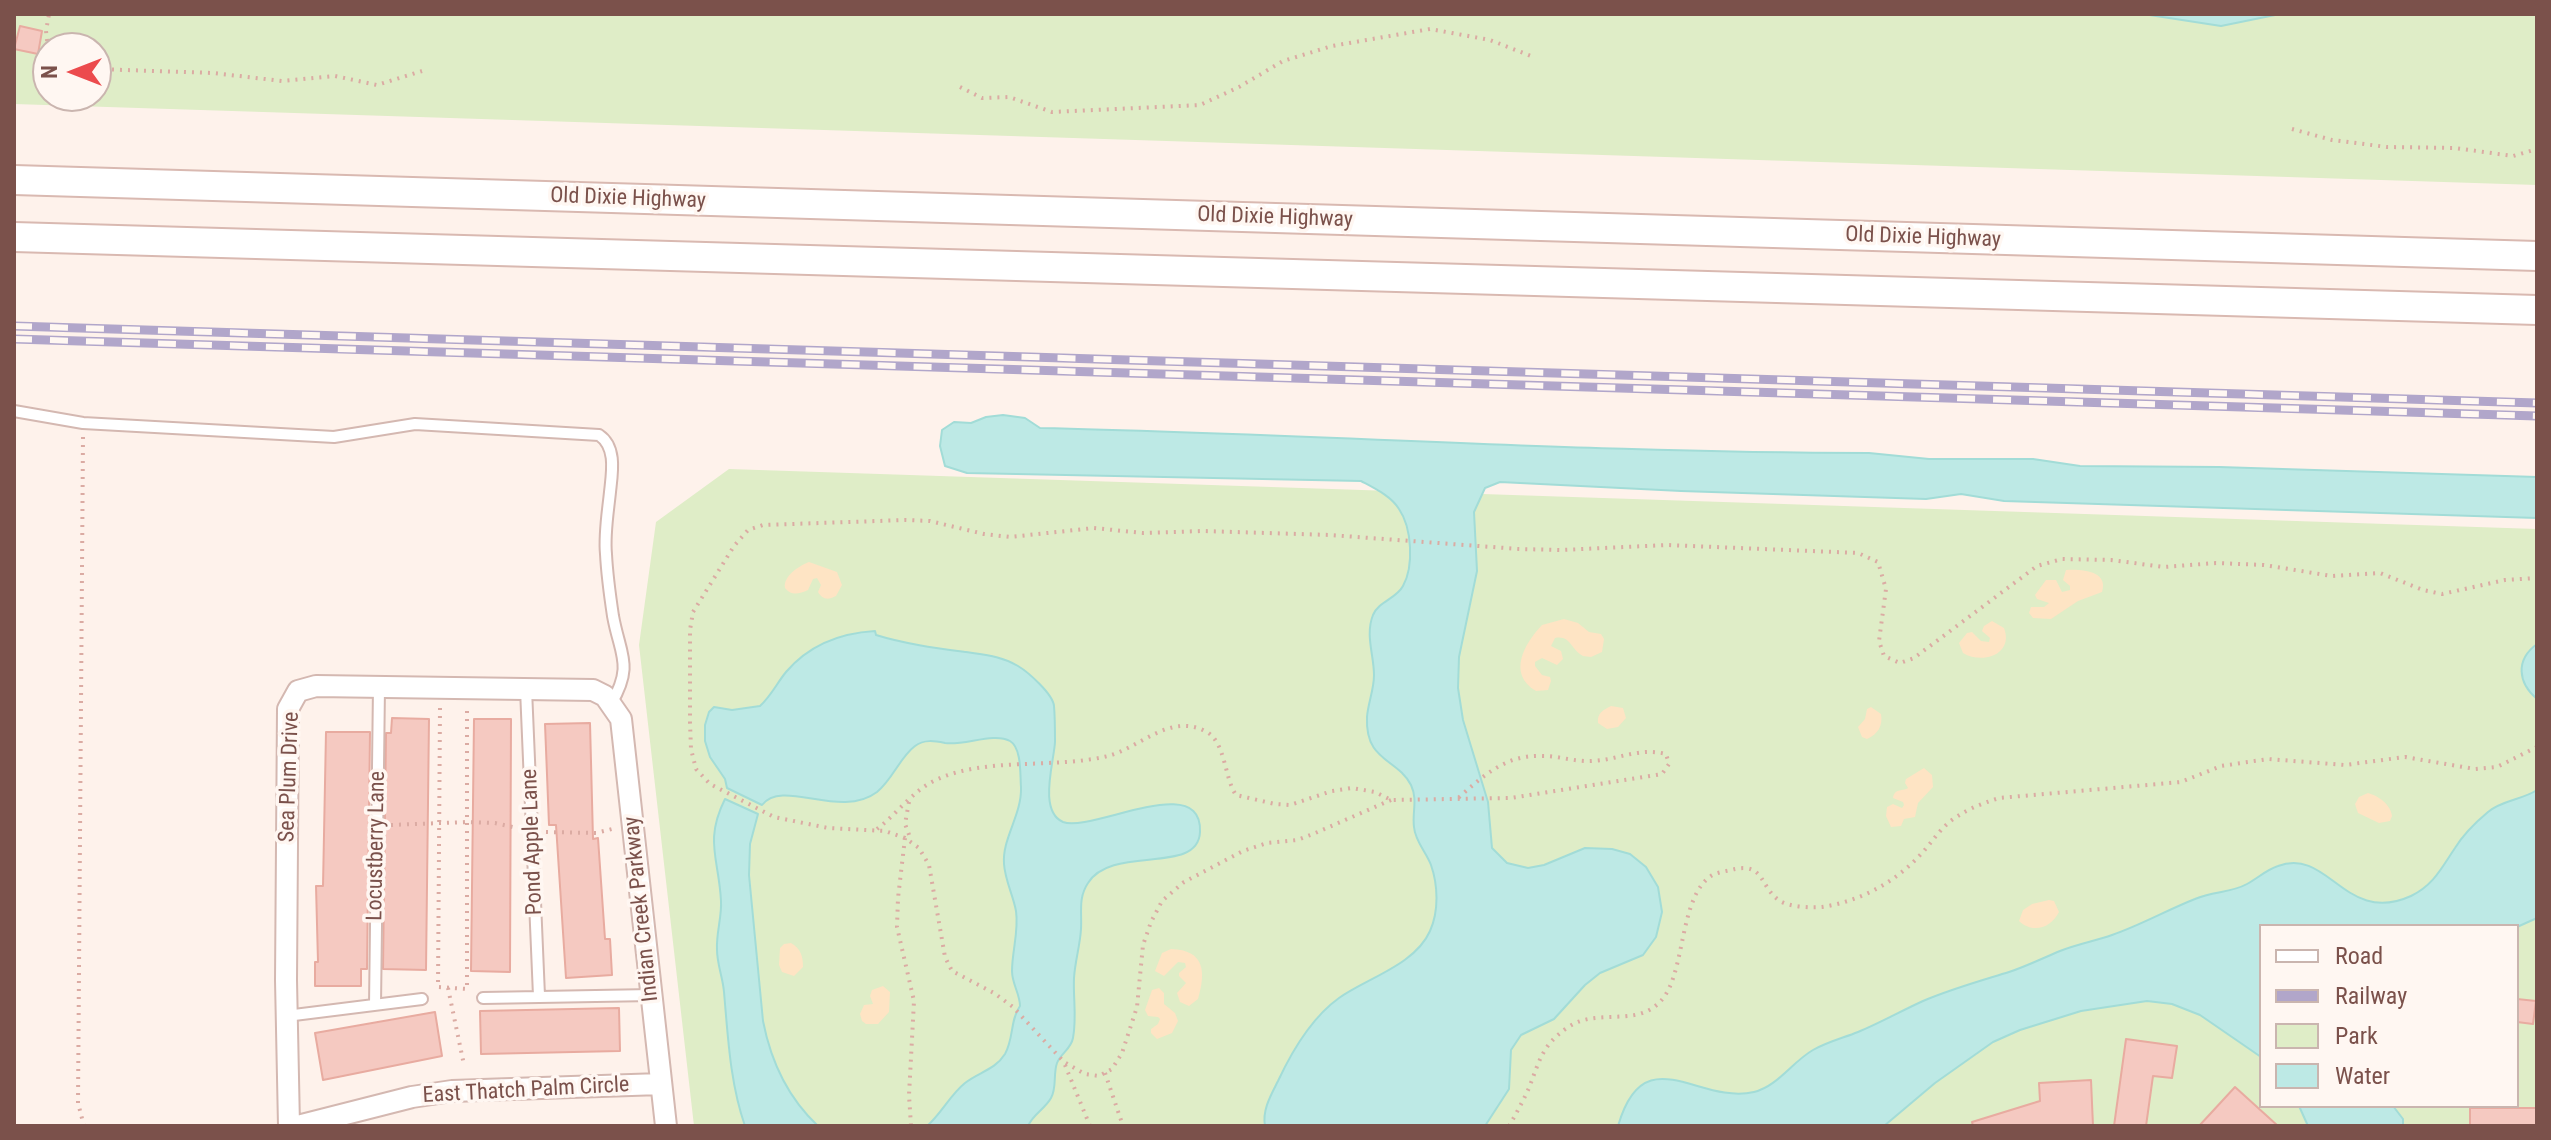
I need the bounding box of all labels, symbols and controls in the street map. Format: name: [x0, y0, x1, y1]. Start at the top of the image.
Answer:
north arrow: [32, 32, 112, 112]
text: N: [37, 65, 62, 79]
street label: Old Dixie Highway: [550, 183, 706, 215]
street label: Old Dixie Highway: [1197, 202, 1353, 234]
street label: Old Dixie Highway: [1845, 222, 2001, 254]
street label: Sea Plum Drive: [275, 711, 305, 843]
street label: Pond Apple Lane: [517, 768, 549, 916]
street label: Locustberry Lane: [362, 771, 392, 921]
street label: Indian Creek Parkway: [619, 815, 665, 1003]
legend: [2259, 924, 2519, 1108]
text: Road: [2335, 942, 2383, 970]
text: Railway: [2335, 982, 2407, 1010]
text: Park: [2335, 1022, 2378, 1050]
text: Water: [2335, 1062, 2390, 1090]
street label: East Thatch Palm Circle: [422, 1072, 630, 1110]

